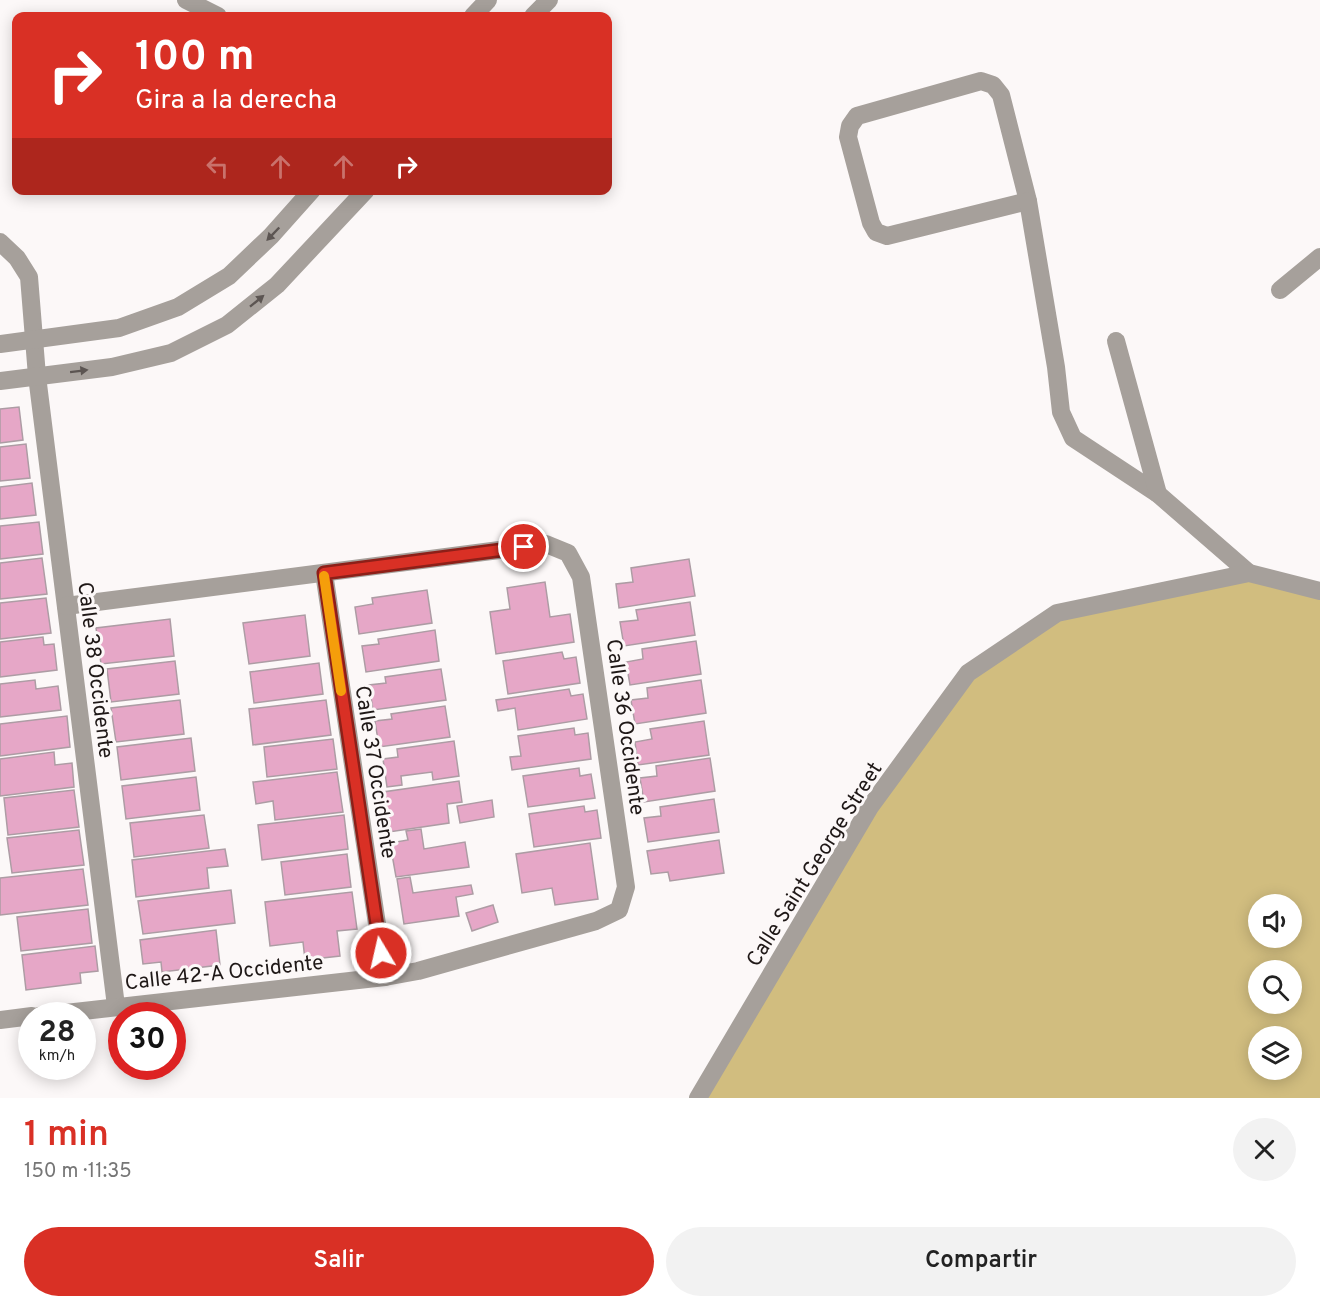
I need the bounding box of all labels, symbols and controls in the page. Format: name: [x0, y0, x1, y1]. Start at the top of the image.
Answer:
text: 100 m: [135, 32, 254, 85]
icon: right: [36, 36, 114, 114]
text: Gira a la derecha: [135, 84, 337, 118]
icon: left: [201, 150, 234, 183]
icon: ahead: [264, 150, 297, 183]
icon: ahead: [327, 150, 360, 183]
icon: right: [390, 150, 423, 183]
one-way arrow: [266, 226, 280, 241]
one-way arrow: [249, 294, 265, 307]
one-way arrow: [69, 366, 88, 376]
pin: [498, 521, 549, 572]
icon: arrive: [507, 530, 540, 563]
street label: Calle 38 Occidente: [70, 580, 119, 760]
street label: Calle 36 Occidente: [599, 637, 650, 817]
street label: Calle 37 Occidente: [348, 684, 402, 861]
street label: Calle Saint George Street: [741, 757, 889, 972]
map controls: [1248, 894, 1302, 1080]
button: sound: [1248, 894, 1302, 948]
position arrow: [349, 921, 413, 985]
street label: Calle 42-A Occidente: [123, 950, 325, 997]
button: search: [1248, 960, 1302, 1014]
speed limit sign: 30: [108, 1002, 186, 1080]
text: 28: [38, 1015, 76, 1052]
button: layers: [1248, 1026, 1302, 1080]
text: km/h: [39, 1047, 75, 1066]
text: 1 min: [24, 1113, 109, 1159]
button: close: [1233, 1118, 1296, 1181]
text: 150 m · 11:35: [24, 1159, 132, 1185]
button: Salir: [24, 1227, 654, 1296]
button: Compartir: [666, 1227, 1296, 1296]

